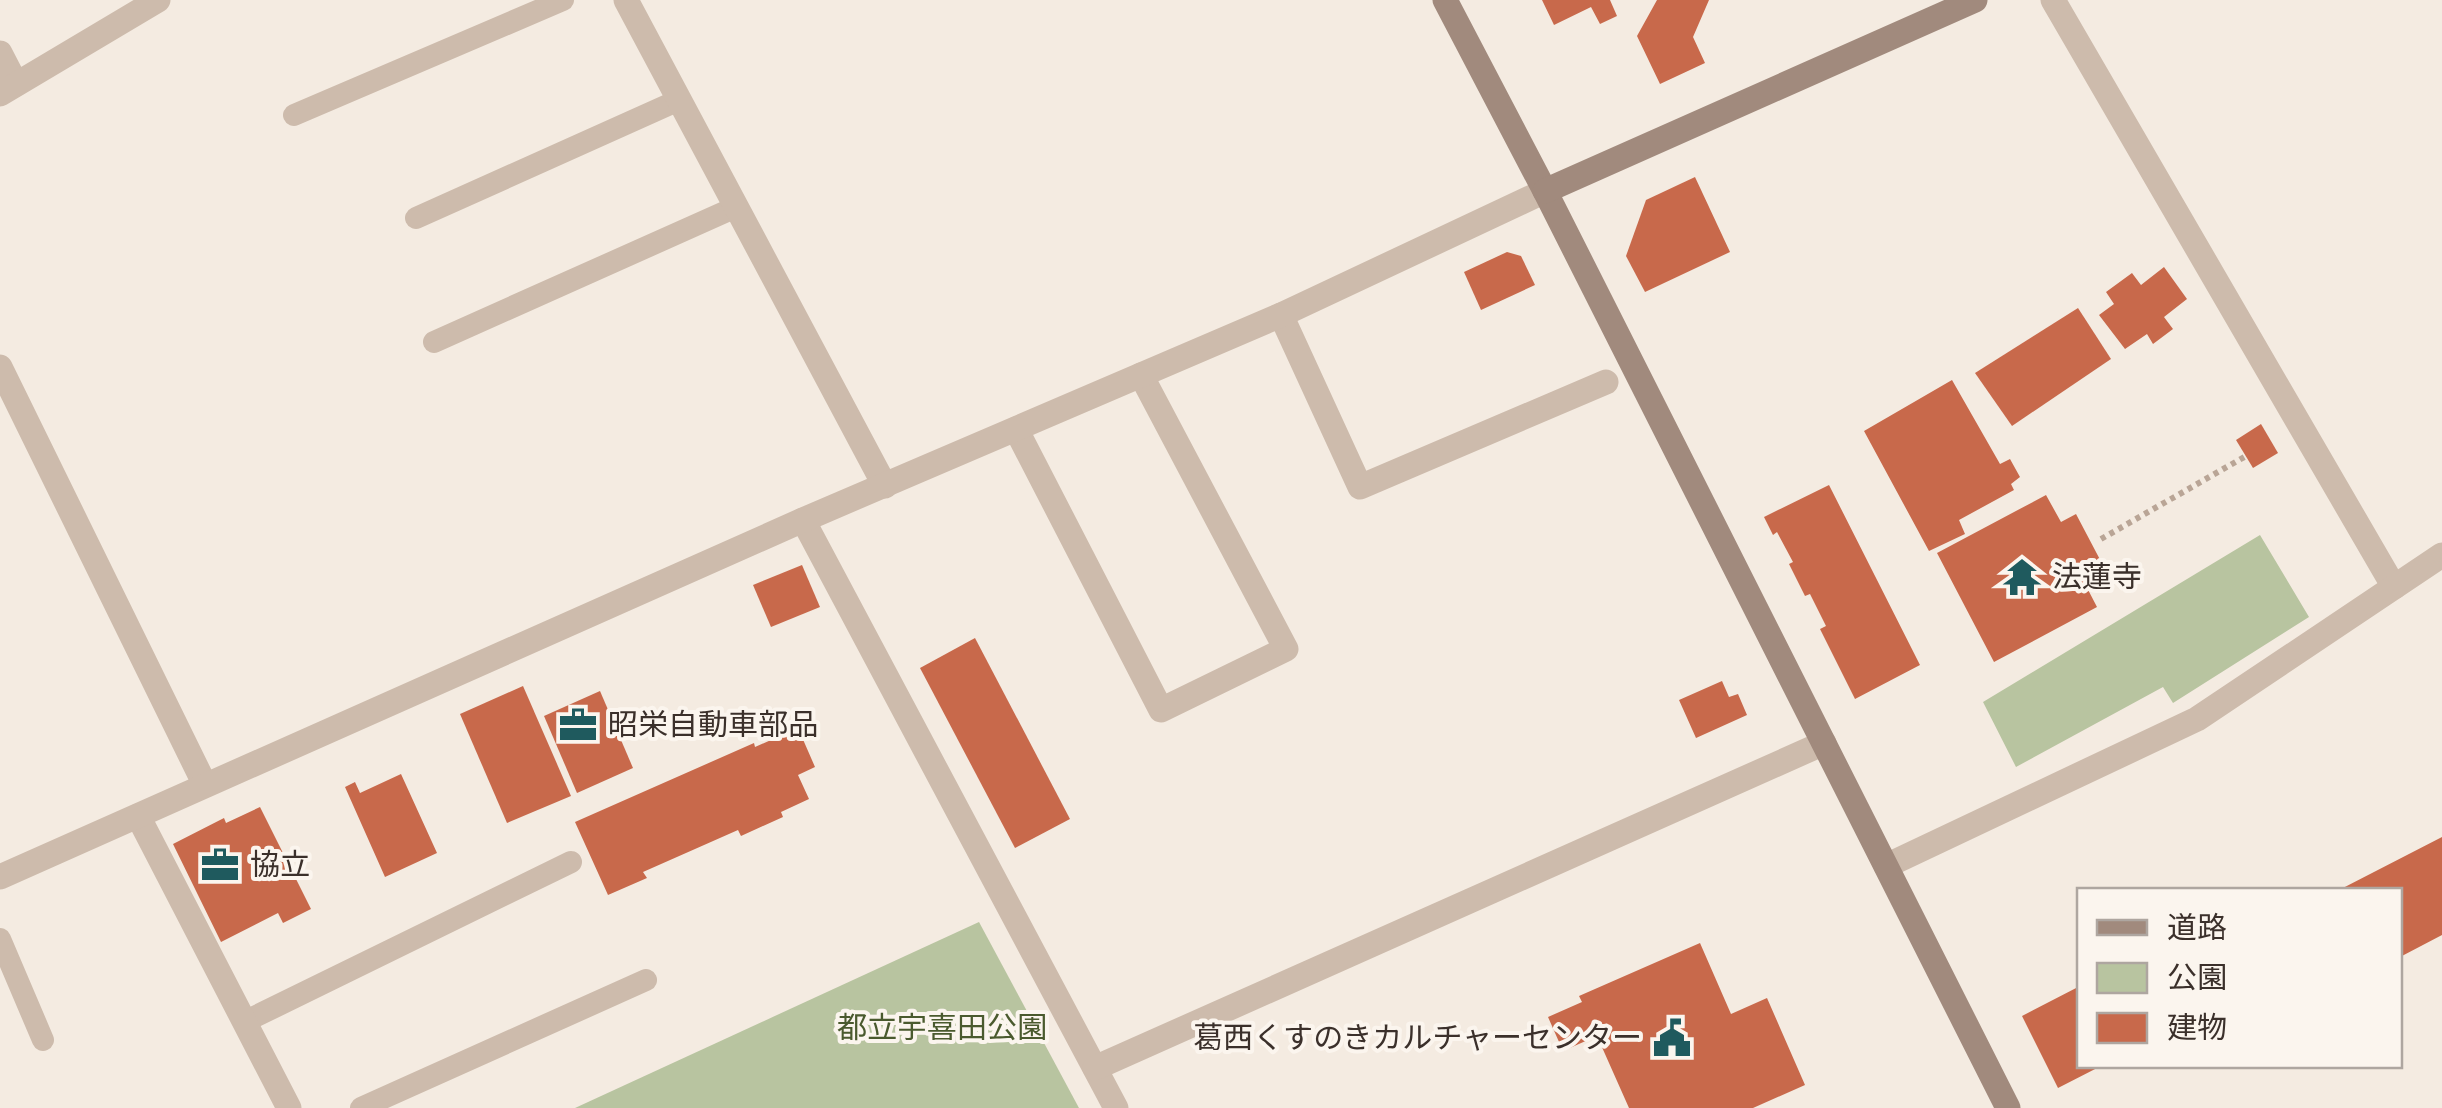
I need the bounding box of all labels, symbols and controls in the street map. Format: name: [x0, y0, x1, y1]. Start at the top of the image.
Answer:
temple icon: 法蓮寺: [2001, 556, 2043, 598]
place label: 法蓮寺: [2052, 559, 2142, 595]
office icon: 昭栄自動車部品: [557, 704, 599, 746]
place label: 昭栄自動車部品: [608, 707, 818, 743]
office icon: 協立: [199, 844, 241, 886]
place label: 協立: [250, 847, 310, 883]
legend: [2077, 888, 2402, 1068]
text: 道路: [2167, 910, 2227, 946]
text: 公園: [2167, 960, 2227, 996]
park label: 都立宇喜田公園: [837, 1010, 1047, 1046]
text: 建物: [2167, 1010, 2227, 1046]
public building icon: 葛西くすのきカルチャーセンター: [1651, 1017, 1693, 1059]
place label: 葛西くすのきカルチャーセンター: [1193, 1020, 1642, 1056]

